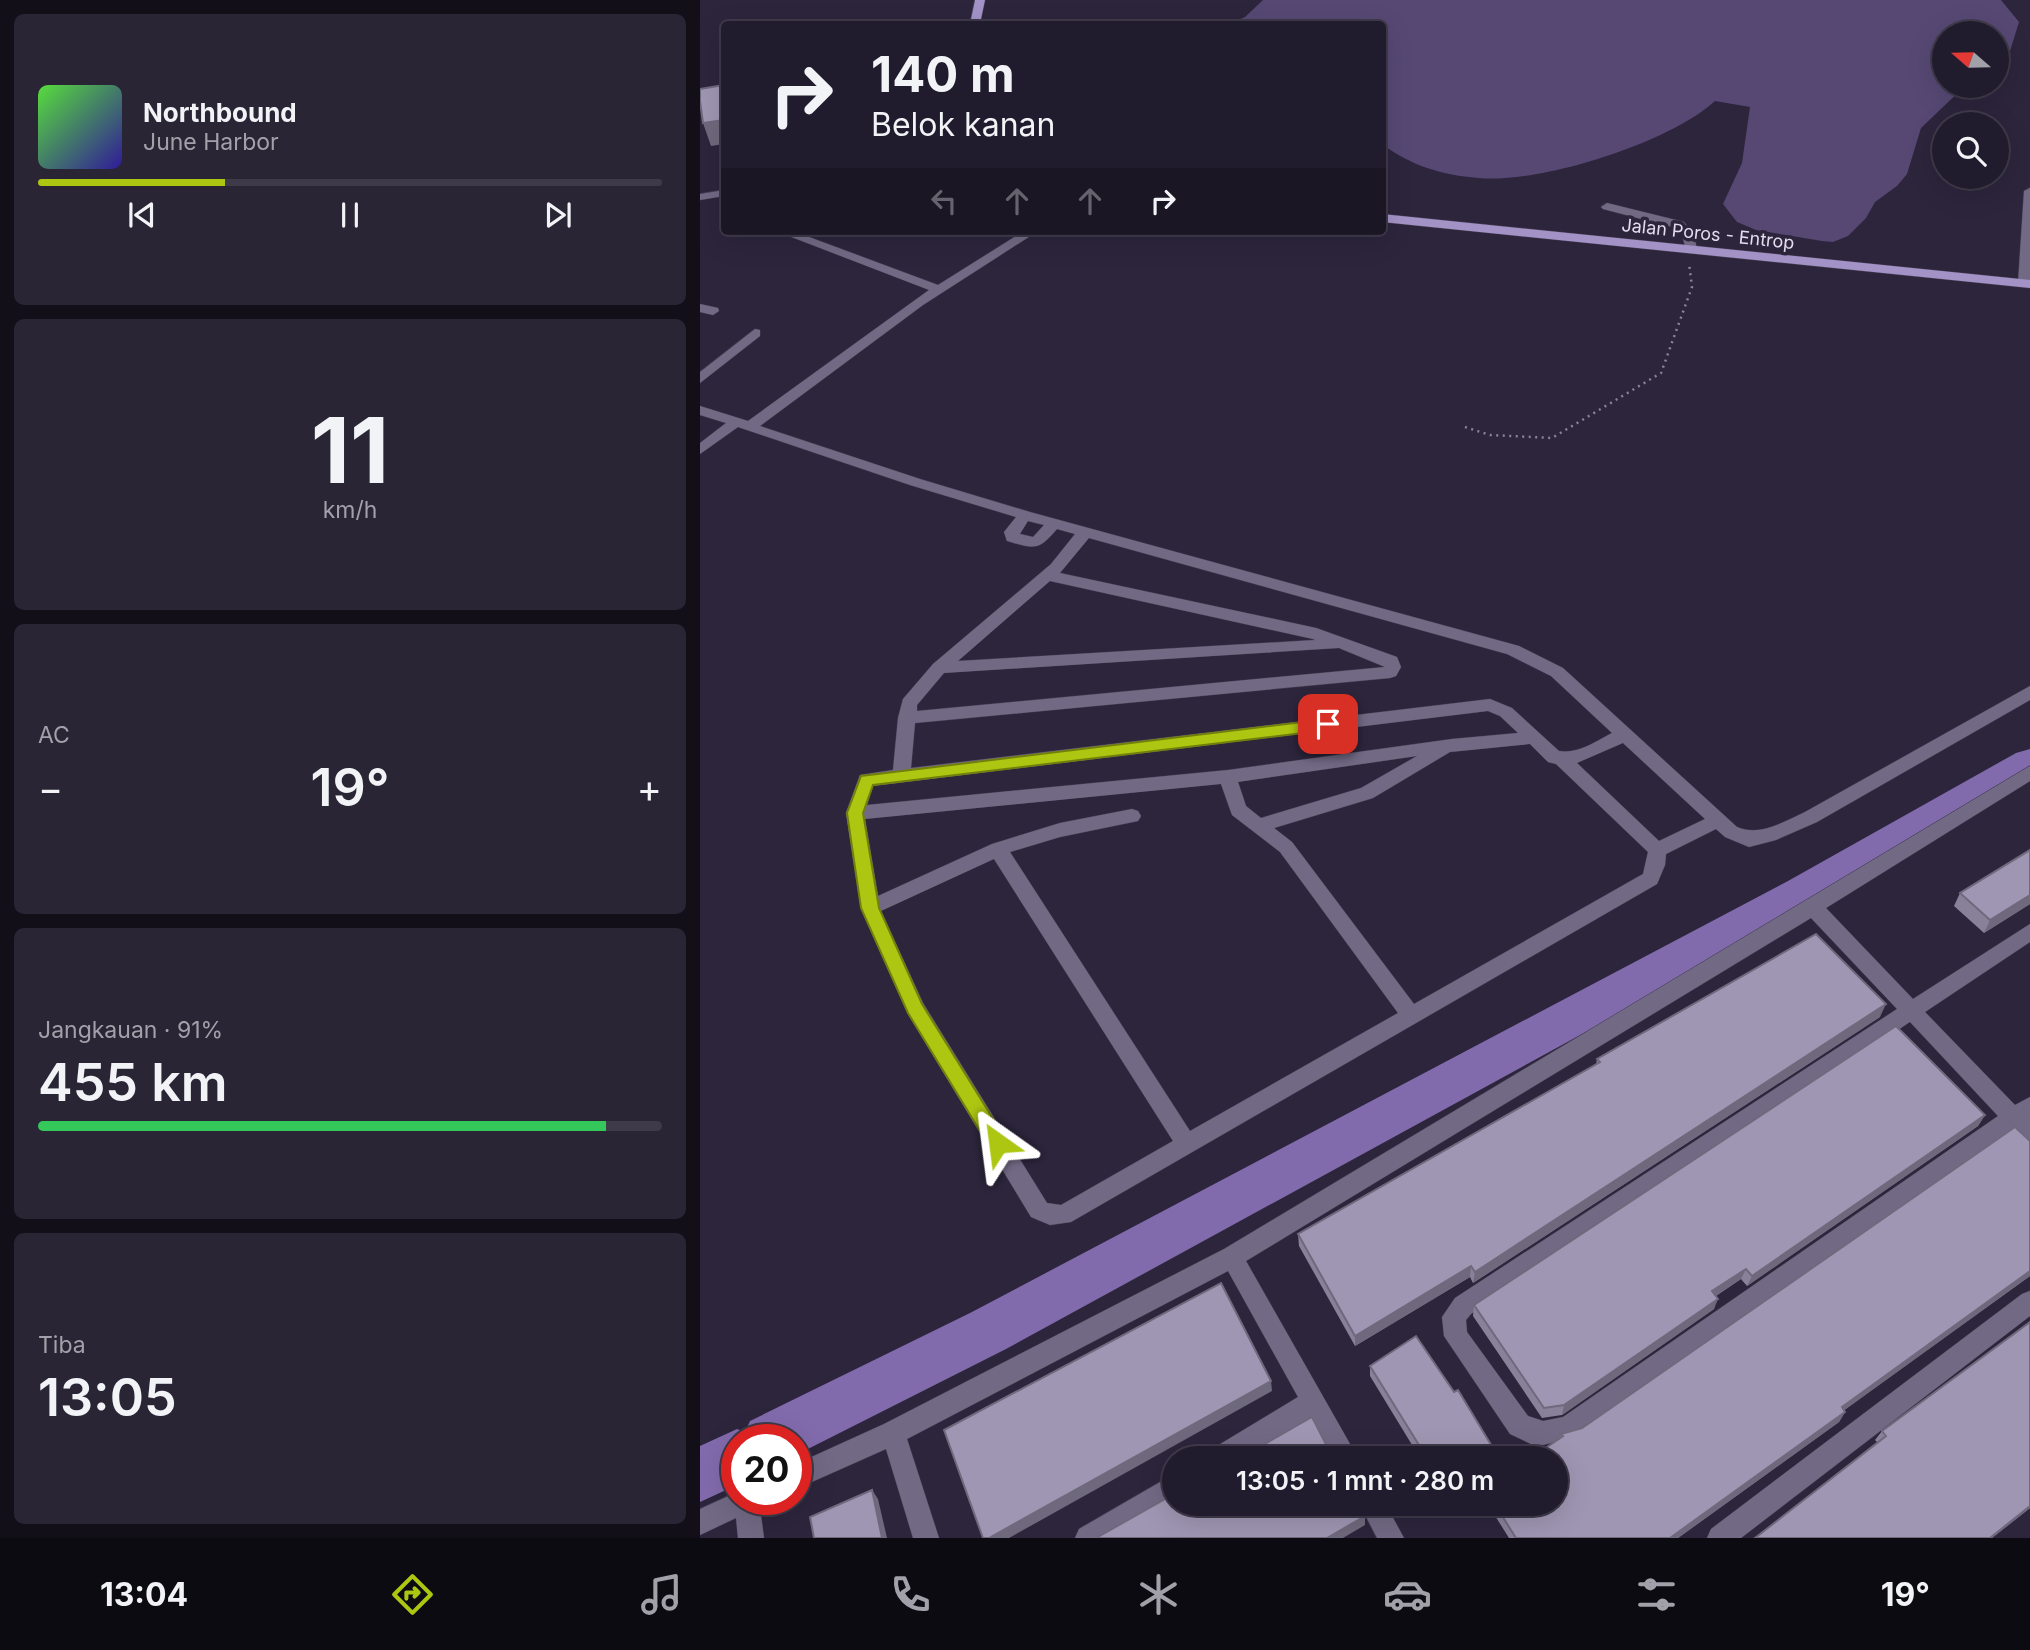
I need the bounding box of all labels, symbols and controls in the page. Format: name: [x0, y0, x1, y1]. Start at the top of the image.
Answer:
north arrow: [1932, 21, 2009, 98]
map controls: [1932, 21, 2009, 189]
text: 140 m: [871, 45, 1015, 104]
icon: right: [756, 49, 847, 140]
text: Northbound: [143, 97, 297, 128]
text: Belok kanan: [871, 105, 1055, 144]
button: search: [1932, 112, 2009, 189]
text: June Harbor: [143, 128, 279, 156]
icon: left: [925, 182, 963, 220]
icon: ahead: [998, 182, 1036, 220]
icon: ahead: [1071, 182, 1109, 220]
icon: right: [1144, 182, 1182, 220]
icon: previous: [123, 196, 161, 234]
icon: pause: [331, 196, 369, 234]
icon: next: [539, 196, 577, 234]
street label: Jalan Poros - Entrop: [1621, 214, 1795, 253]
text: 11: [311, 395, 389, 505]
text: km/h: [323, 496, 377, 524]
pin: [1298, 694, 1358, 754]
icon: arrive: [1309, 705, 1347, 743]
text: AC: [38, 721, 70, 749]
text: 19°: [310, 756, 390, 819]
text: −: [38, 765, 63, 811]
text: +: [637, 765, 662, 811]
text: Jangkauan · 91%: [38, 1016, 223, 1044]
text: 455 km: [38, 1051, 228, 1114]
position arrow: [961, 1106, 1035, 1180]
text: Tiba: [38, 1331, 86, 1359]
text: 13:05: [38, 1366, 177, 1429]
speed limit sign: 20: [721, 1424, 812, 1515]
text: 13:05 · 1 mnt · 280 m: [1236, 1465, 1494, 1496]
icon: directions: [388, 1570, 437, 1619]
icon: music: [637, 1570, 686, 1619]
icon: phone: [886, 1570, 935, 1619]
icon: climate: [1134, 1570, 1183, 1619]
icon: car: [1383, 1570, 1432, 1619]
icon: filters: [1632, 1570, 1681, 1619]
text: 13:04: [100, 1575, 188, 1614]
text: 19°: [1881, 1575, 1930, 1614]

